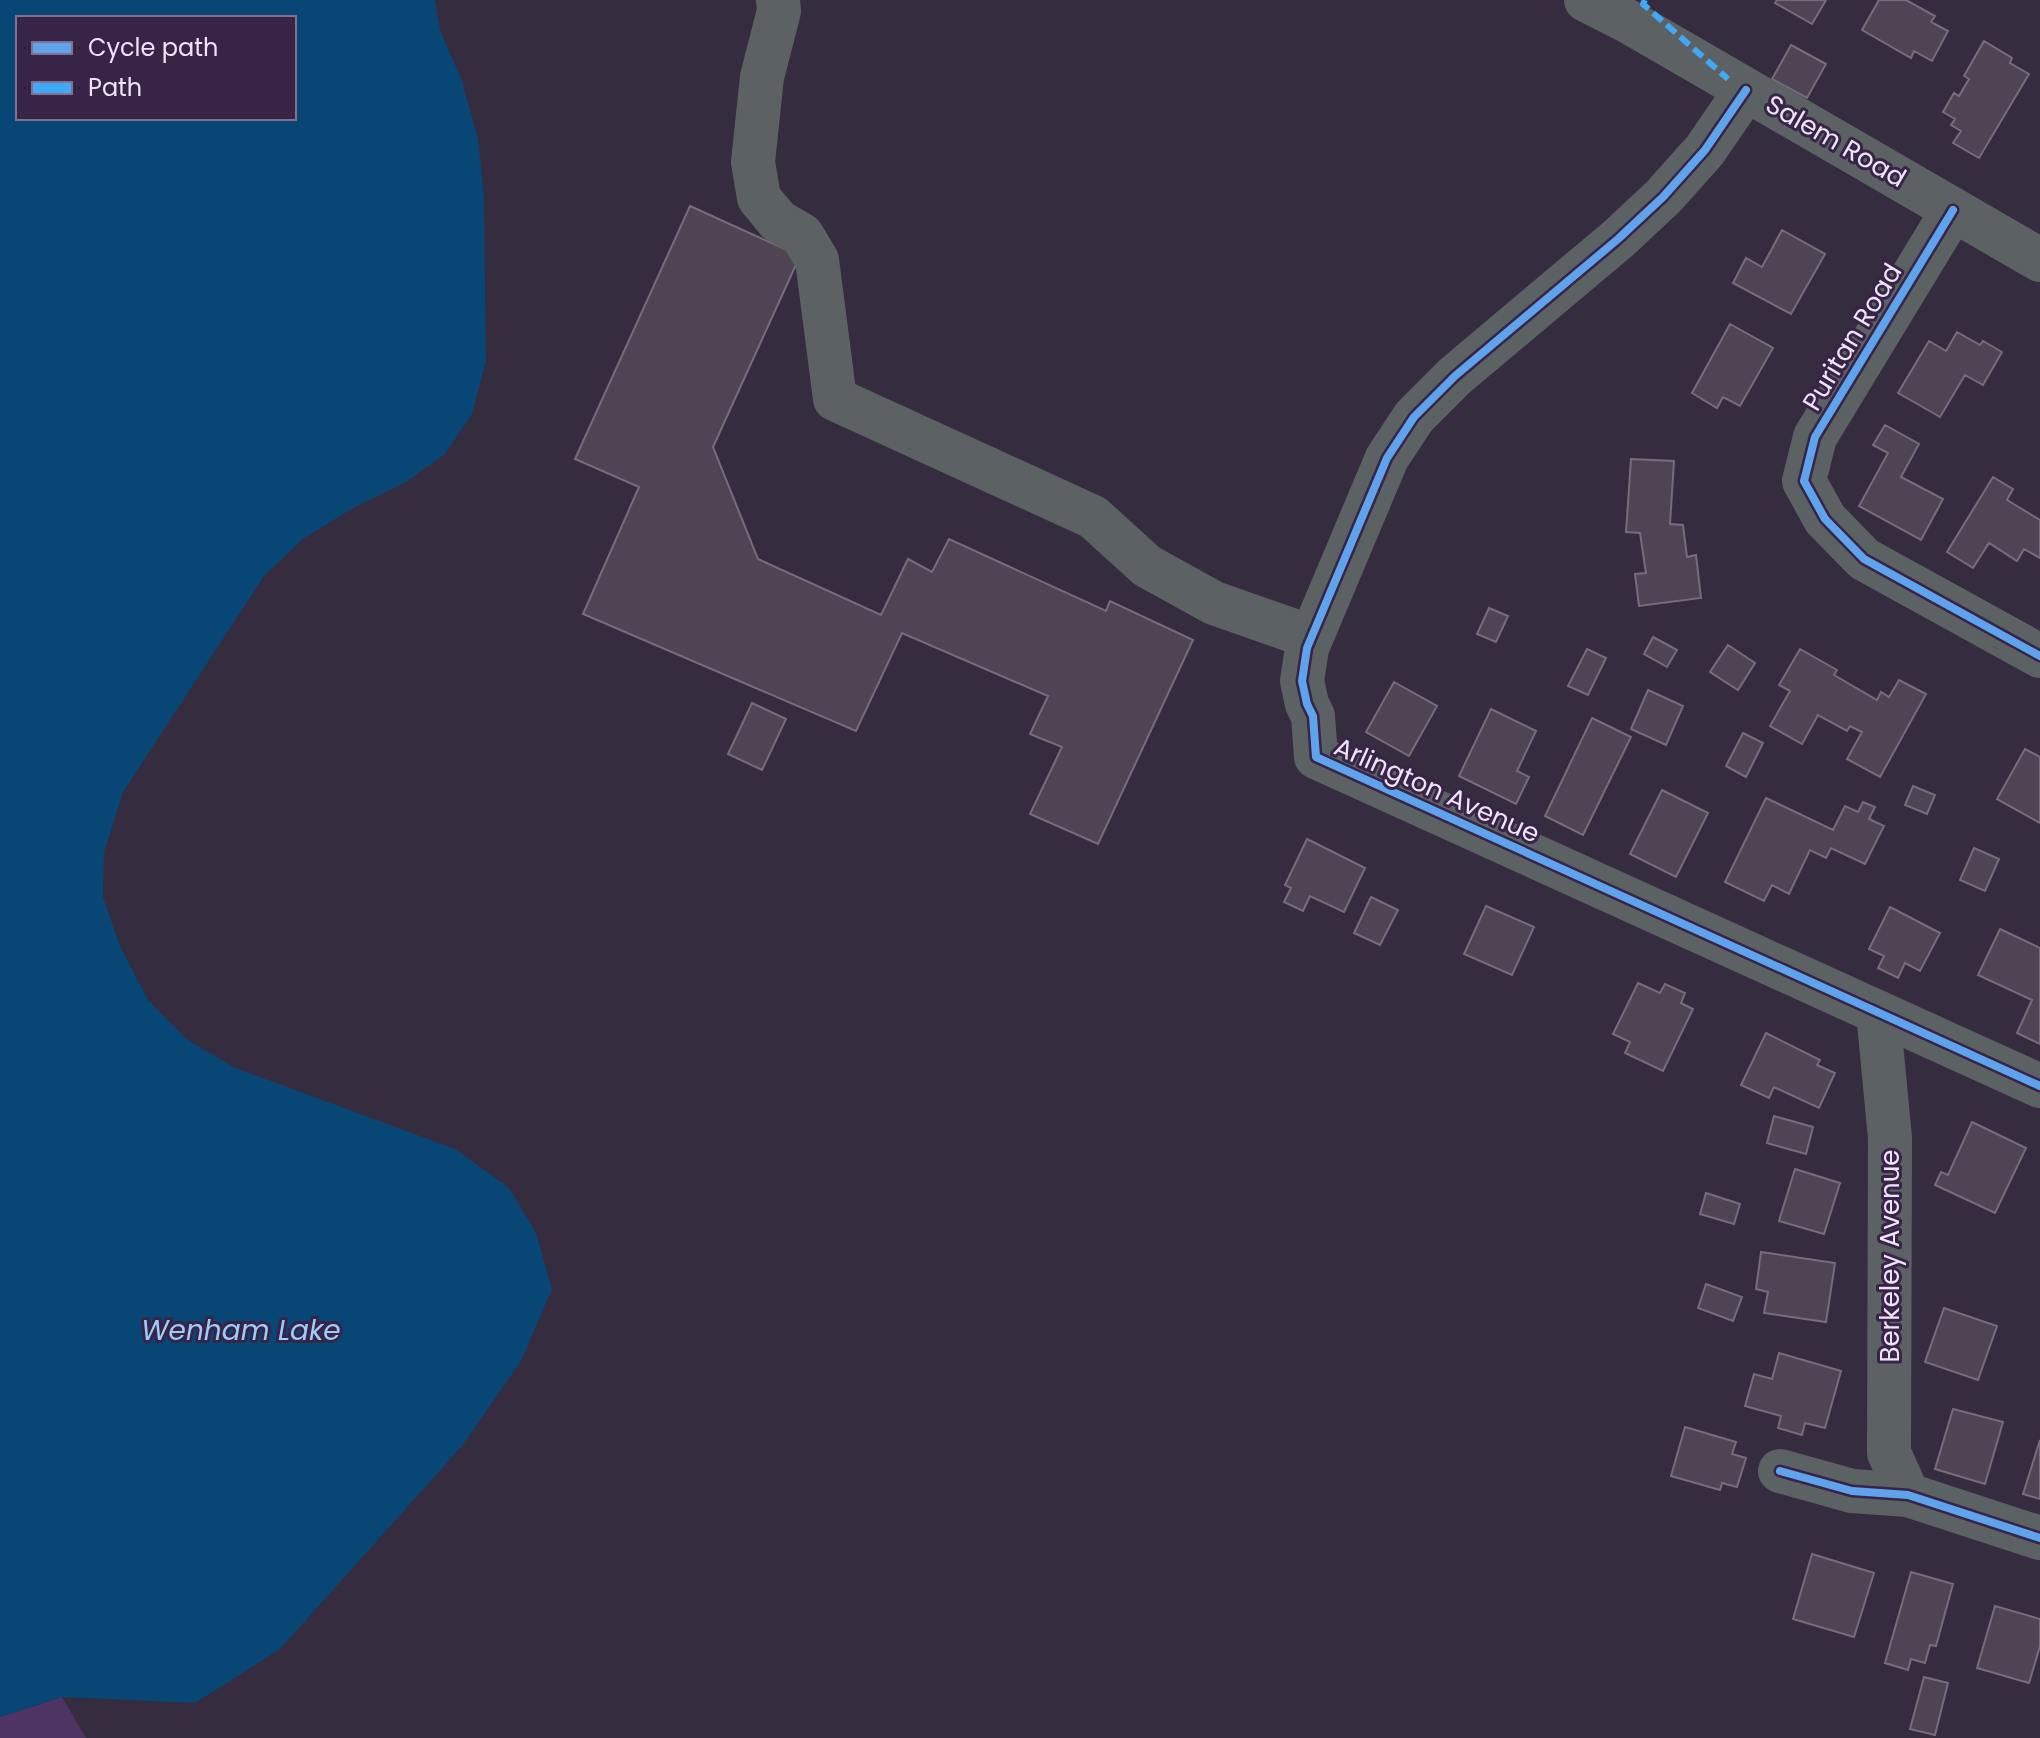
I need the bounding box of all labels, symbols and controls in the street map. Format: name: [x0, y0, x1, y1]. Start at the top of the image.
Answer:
legend: [16, 16, 296, 120]
text: Cycle path: [88, 31, 218, 64]
text: Path: [88, 71, 142, 104]
street label: Salem Road: [1759, 86, 1913, 196]
street label: Puritan Road: [1794, 257, 1910, 417]
street label: Arlington Avenue: [1328, 729, 1546, 851]
street label: Berkeley Avenue: [1872, 1150, 1908, 1363]
water label: Wenham Lake: [141, 1311, 341, 1350]

